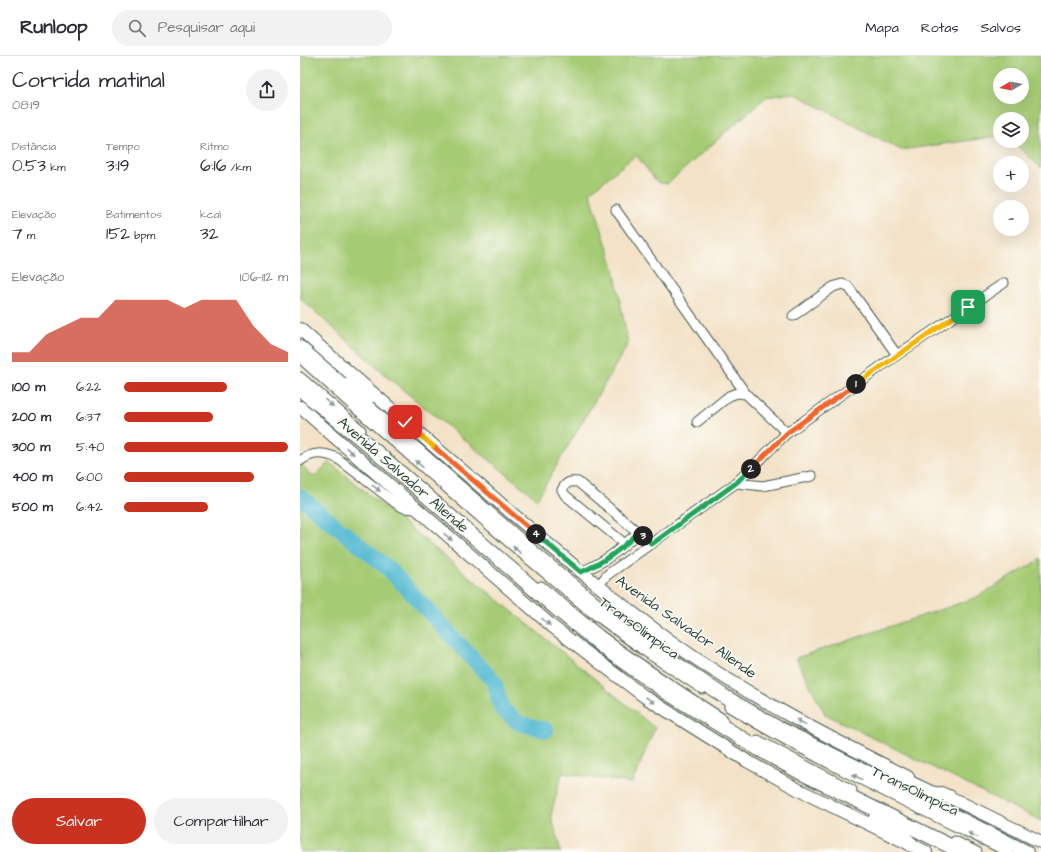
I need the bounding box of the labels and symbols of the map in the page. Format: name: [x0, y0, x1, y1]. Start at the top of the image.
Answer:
north arrow: [993, 68, 1029, 104]
pin: [951, 290, 985, 324]
pin: 1: [846, 374, 866, 394]
one-way arrow: [324, 398, 335, 407]
pin: [388, 405, 422, 439]
street label: Avenida Salvador Allende: [333, 412, 473, 538]
one-way arrow: [345, 447, 355, 456]
pin: 2: [741, 459, 761, 479]
one-way arrow: [414, 460, 424, 469]
one-way arrow: [370, 484, 381, 492]
pin: 4: [526, 524, 546, 544]
pin: 3: [633, 526, 653, 546]
one-way arrow: [443, 533, 453, 542]
one-way arrow: [512, 545, 522, 554]
street label: Avenida Salvador Allende: [611, 570, 761, 684]
street label: TransOlímpica: [595, 592, 684, 664]
one-way arrow: [541, 617, 552, 626]
one-way arrow: [645, 696, 655, 704]
one-way arrow: [796, 719, 807, 726]
street label: TransOlímpica: [868, 761, 962, 821]
one-way arrow: [851, 774, 862, 780]
one-way arrow: [968, 832, 979, 838]

